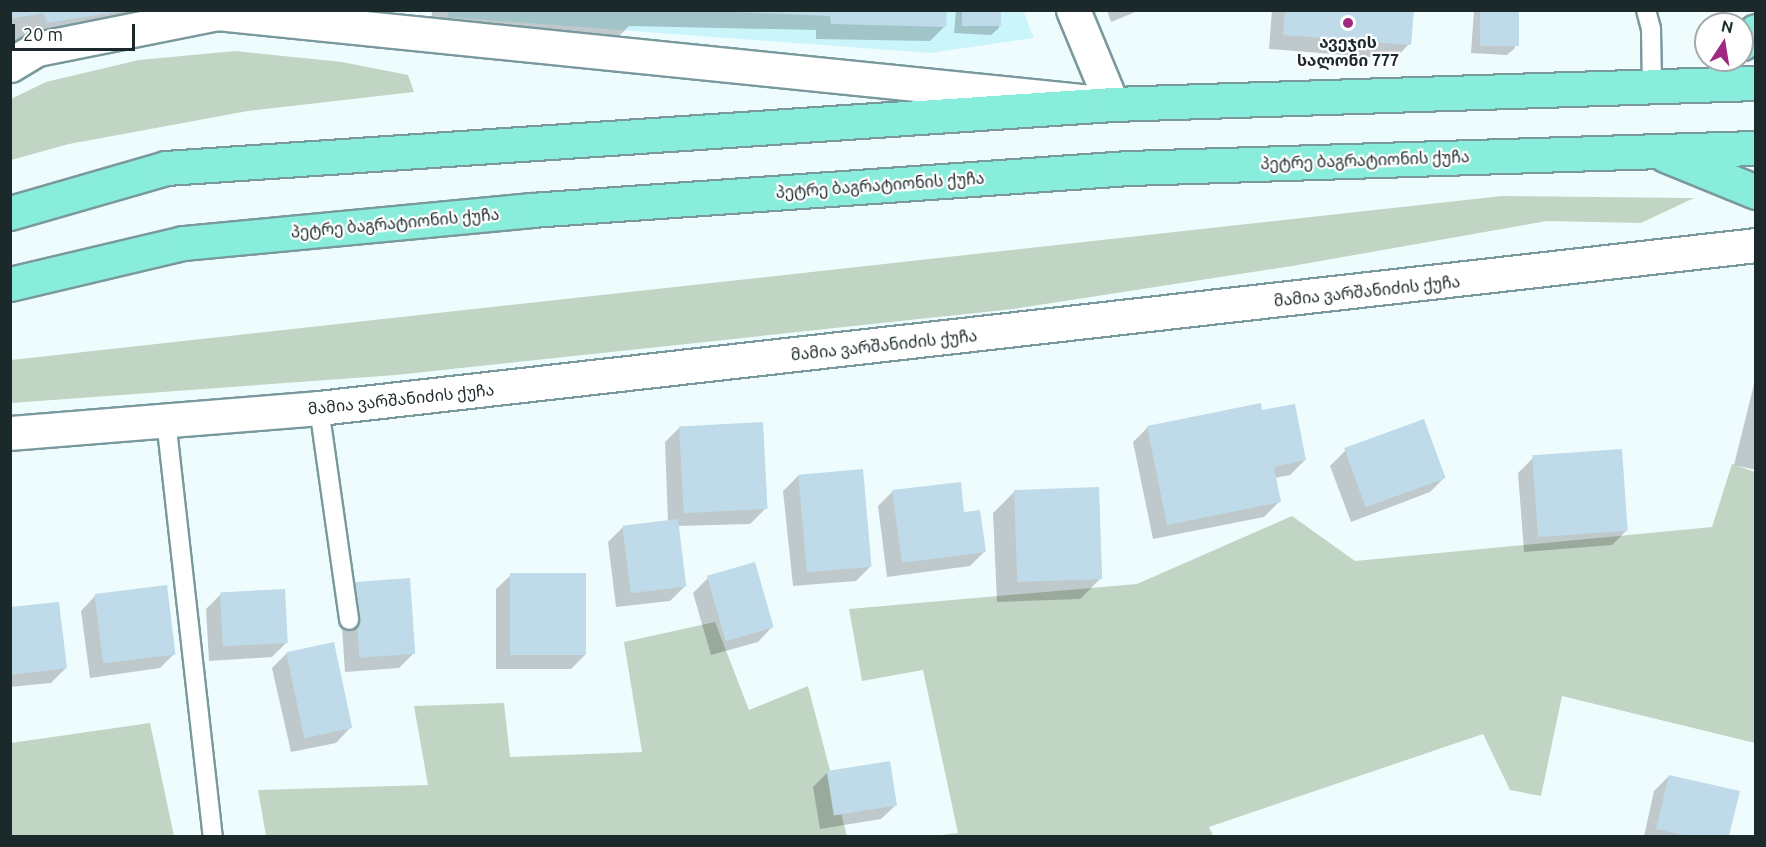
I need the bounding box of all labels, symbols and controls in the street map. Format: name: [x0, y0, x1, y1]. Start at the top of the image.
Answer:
scale bar: [15, 12, 138, 50]
north arrow: [1694, 12, 1754, 72]
marker: ავეჯის სალონი 777: [1341, 16, 1355, 30]
text: N: [1720, 16, 1735, 36]
text: 20 m: [23, 24, 63, 44]
place label: ავეჯის სალონი 777: [1297, 32, 1399, 70]
street label: პეტრე ბაგრატიონის ქუჩა: [1260, 147, 1470, 173]
street label: პეტრე ბაგრატიონის ქუჩა: [775, 168, 985, 202]
street label: პეტრე ბაგრატიონის ქუჩა: [290, 204, 500, 242]
street label: მამია ვარშანიძის ქუჩა: [1273, 272, 1461, 310]
street label: მამია ვარშანიძის ქუჩა: [790, 326, 978, 364]
street label: მამია ვარშანიძის ქუჩა: [307, 380, 495, 418]

